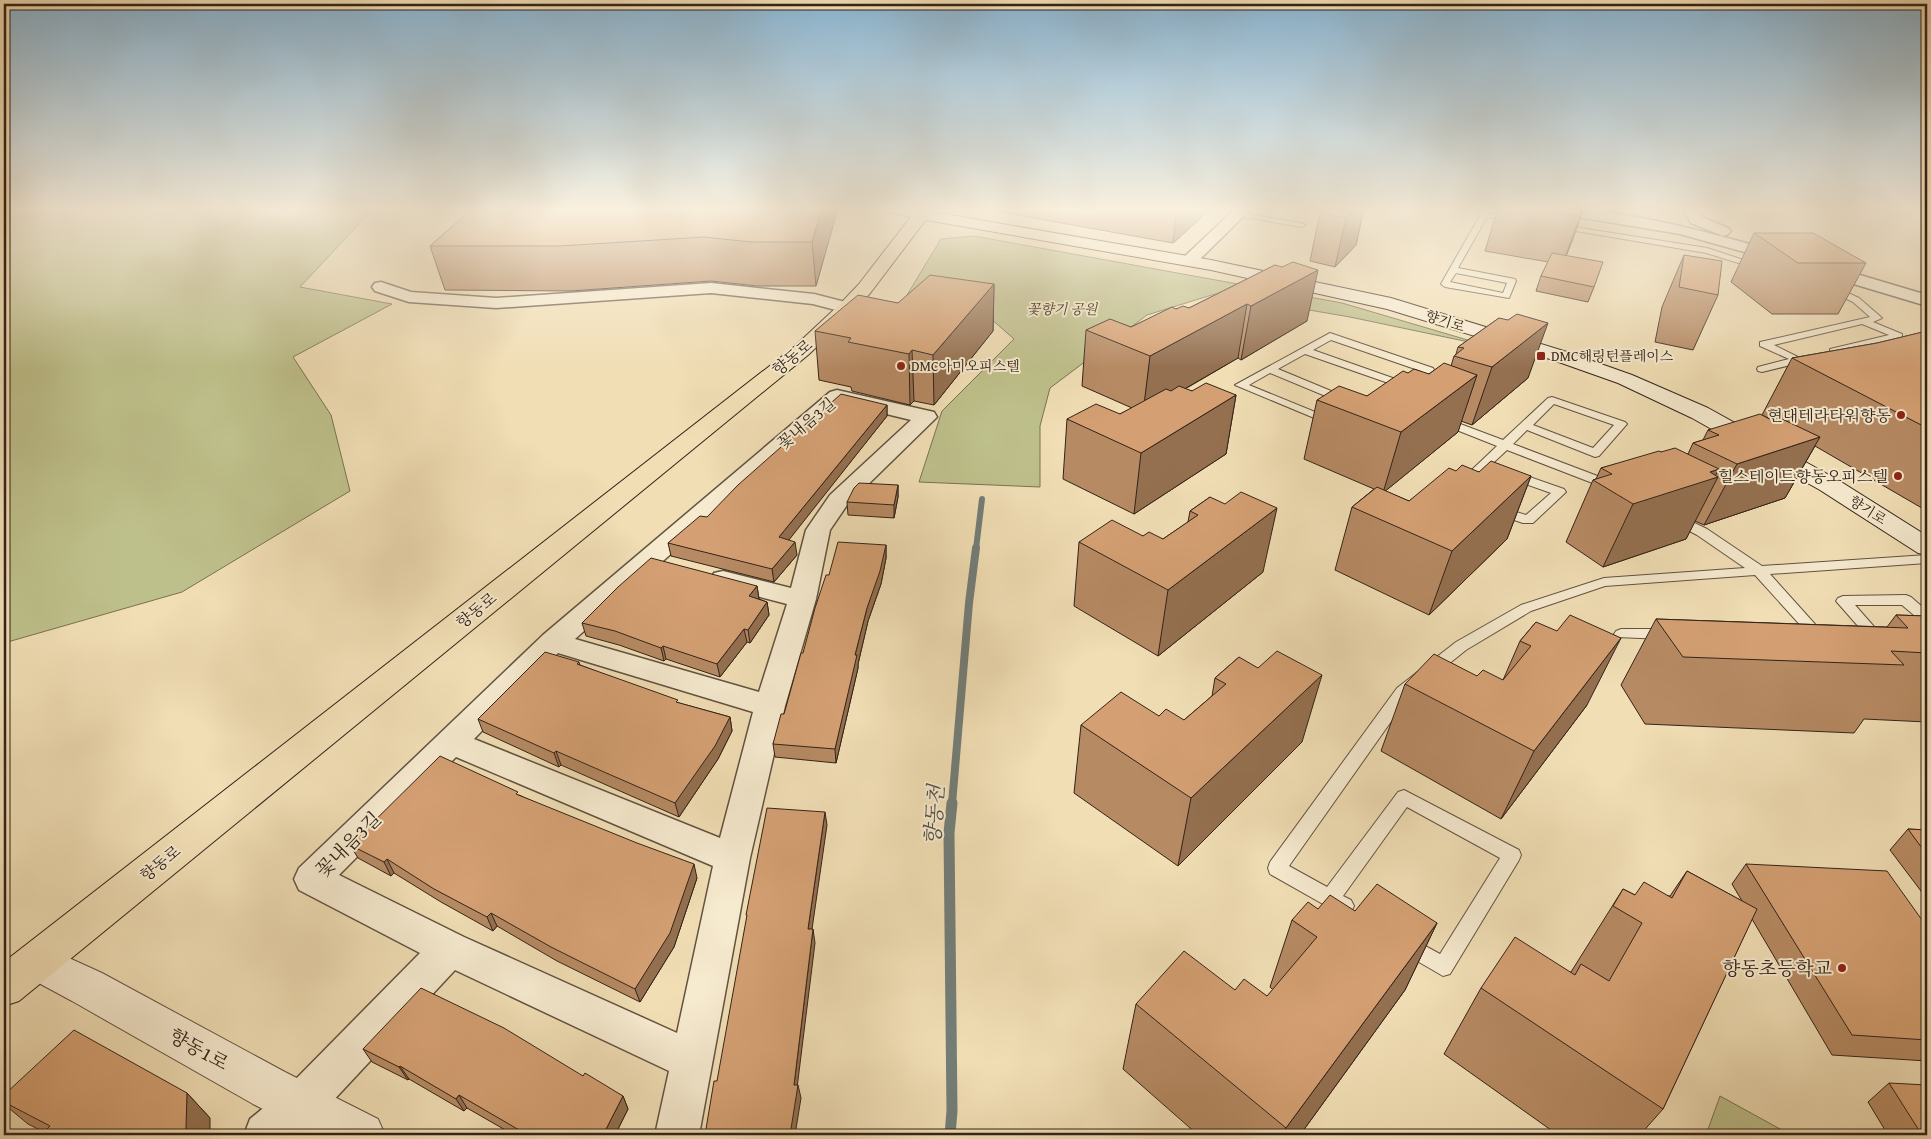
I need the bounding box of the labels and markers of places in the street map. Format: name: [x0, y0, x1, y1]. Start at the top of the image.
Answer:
place label: DMC해링턴플레이스: [1551, 346, 1674, 366]
marker: DMC해링턴플레이스: [1535, 350, 1547, 362]
place label: DMC아미오피스텔: [911, 356, 1020, 376]
marker: DMC아미오피스텔: [895, 360, 907, 372]
place label: 현대테라타워향동: [1767, 403, 1892, 427]
marker: 현대테라타워향동: [1895, 409, 1907, 421]
place label: 힐스테이트향동오피스텔: [1718, 464, 1888, 488]
marker: 힐스테이트향동오피스텔: [1892, 470, 1904, 482]
place label: 향동초등학교: [1722, 954, 1832, 982]
marker: 향동초등학교: [1836, 962, 1848, 974]

